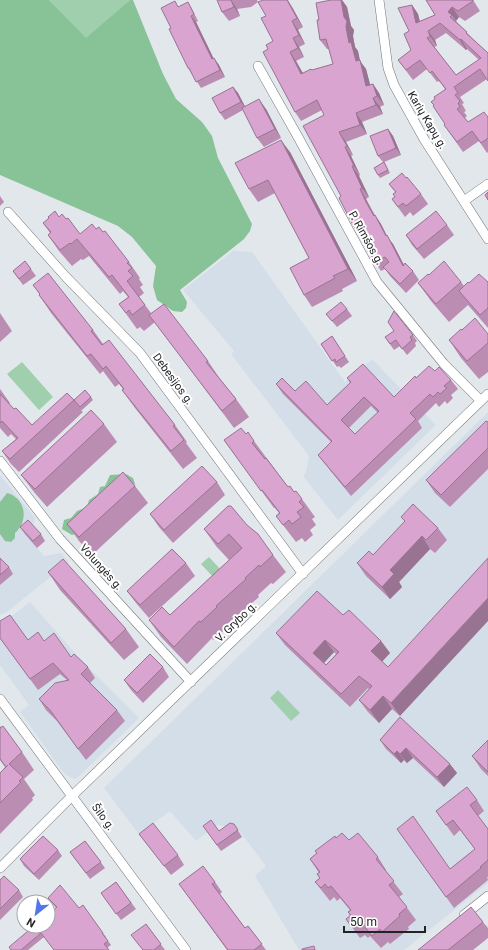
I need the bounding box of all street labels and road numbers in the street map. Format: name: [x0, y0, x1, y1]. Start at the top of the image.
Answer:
street label: Karių Kapų g.: [405, 89, 449, 151]
street label: P. Rimšos g.: [346, 209, 386, 267]
street label: Debesijos g.: [150, 351, 196, 407]
street label: Volungės g.: [77, 541, 125, 593]
street label: V. Grybo g.: [213, 599, 259, 645]
street label: Šilo g.: [89, 801, 117, 833]

